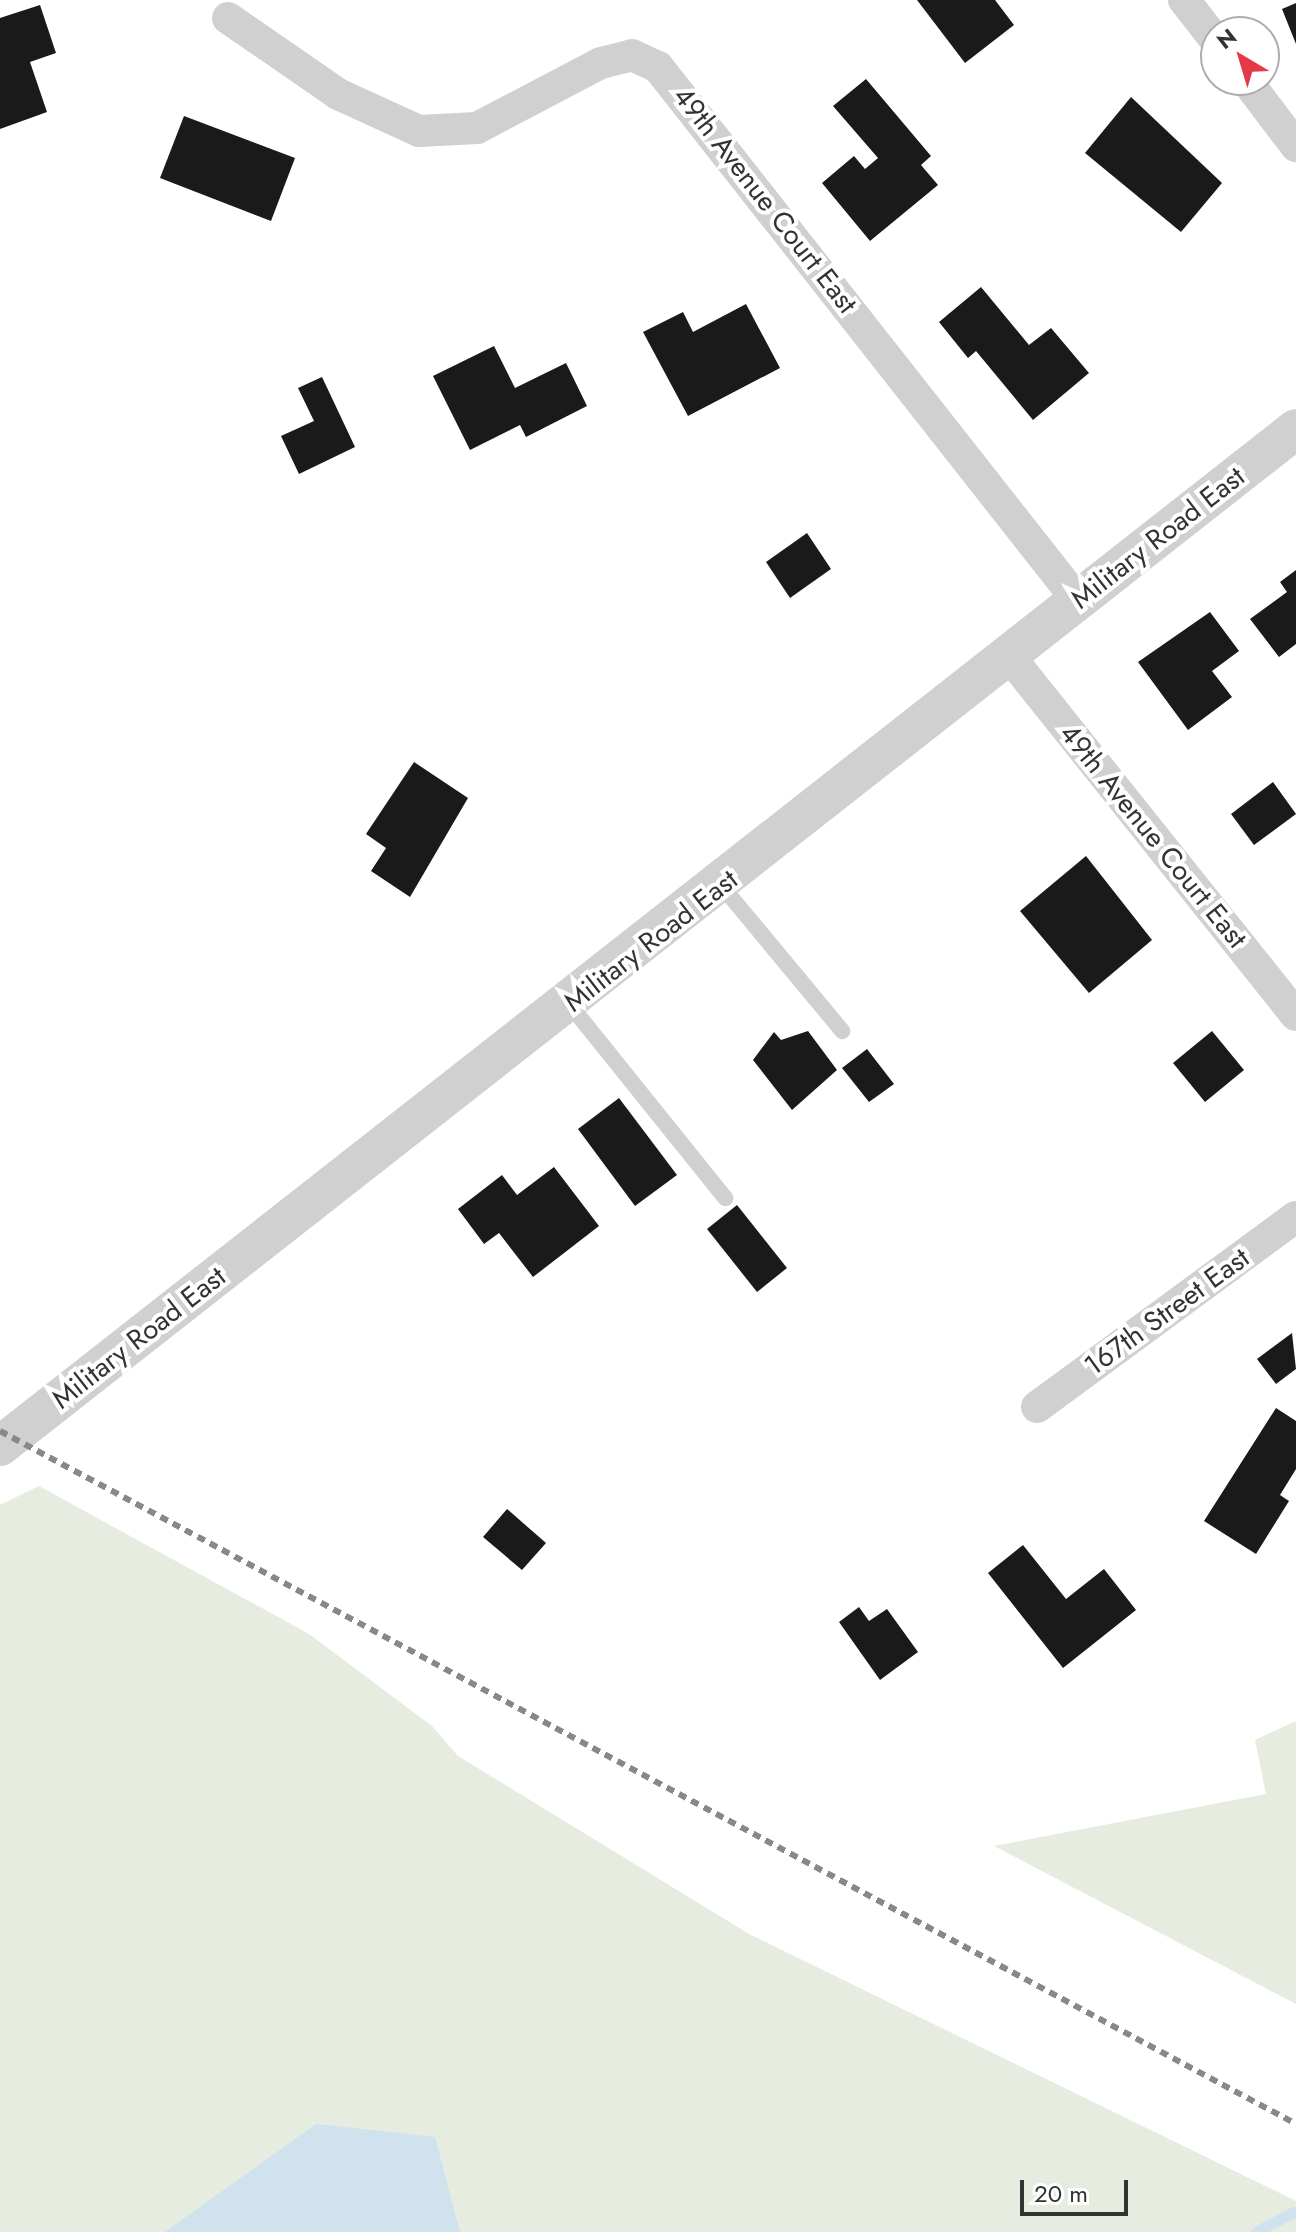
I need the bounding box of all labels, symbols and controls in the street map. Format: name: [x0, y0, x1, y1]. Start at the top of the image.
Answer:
north arrow: [1200, 16, 1280, 96]
text: N: [1210, 21, 1243, 57]
street label: 49th Avenue Court East: [666, 80, 864, 320]
street label: Military Road East: [1065, 460, 1251, 616]
street label: 49th Avenue Court East: [1052, 717, 1254, 955]
street label: Military Road East: [558, 863, 744, 1019]
street label: 167th Street East: [1078, 1241, 1256, 1383]
street label: Military Road East: [46, 1260, 232, 1416]
scale bar: [1024, 2164, 1132, 2214]
text: 20 m: [1034, 2176, 1088, 2211]

